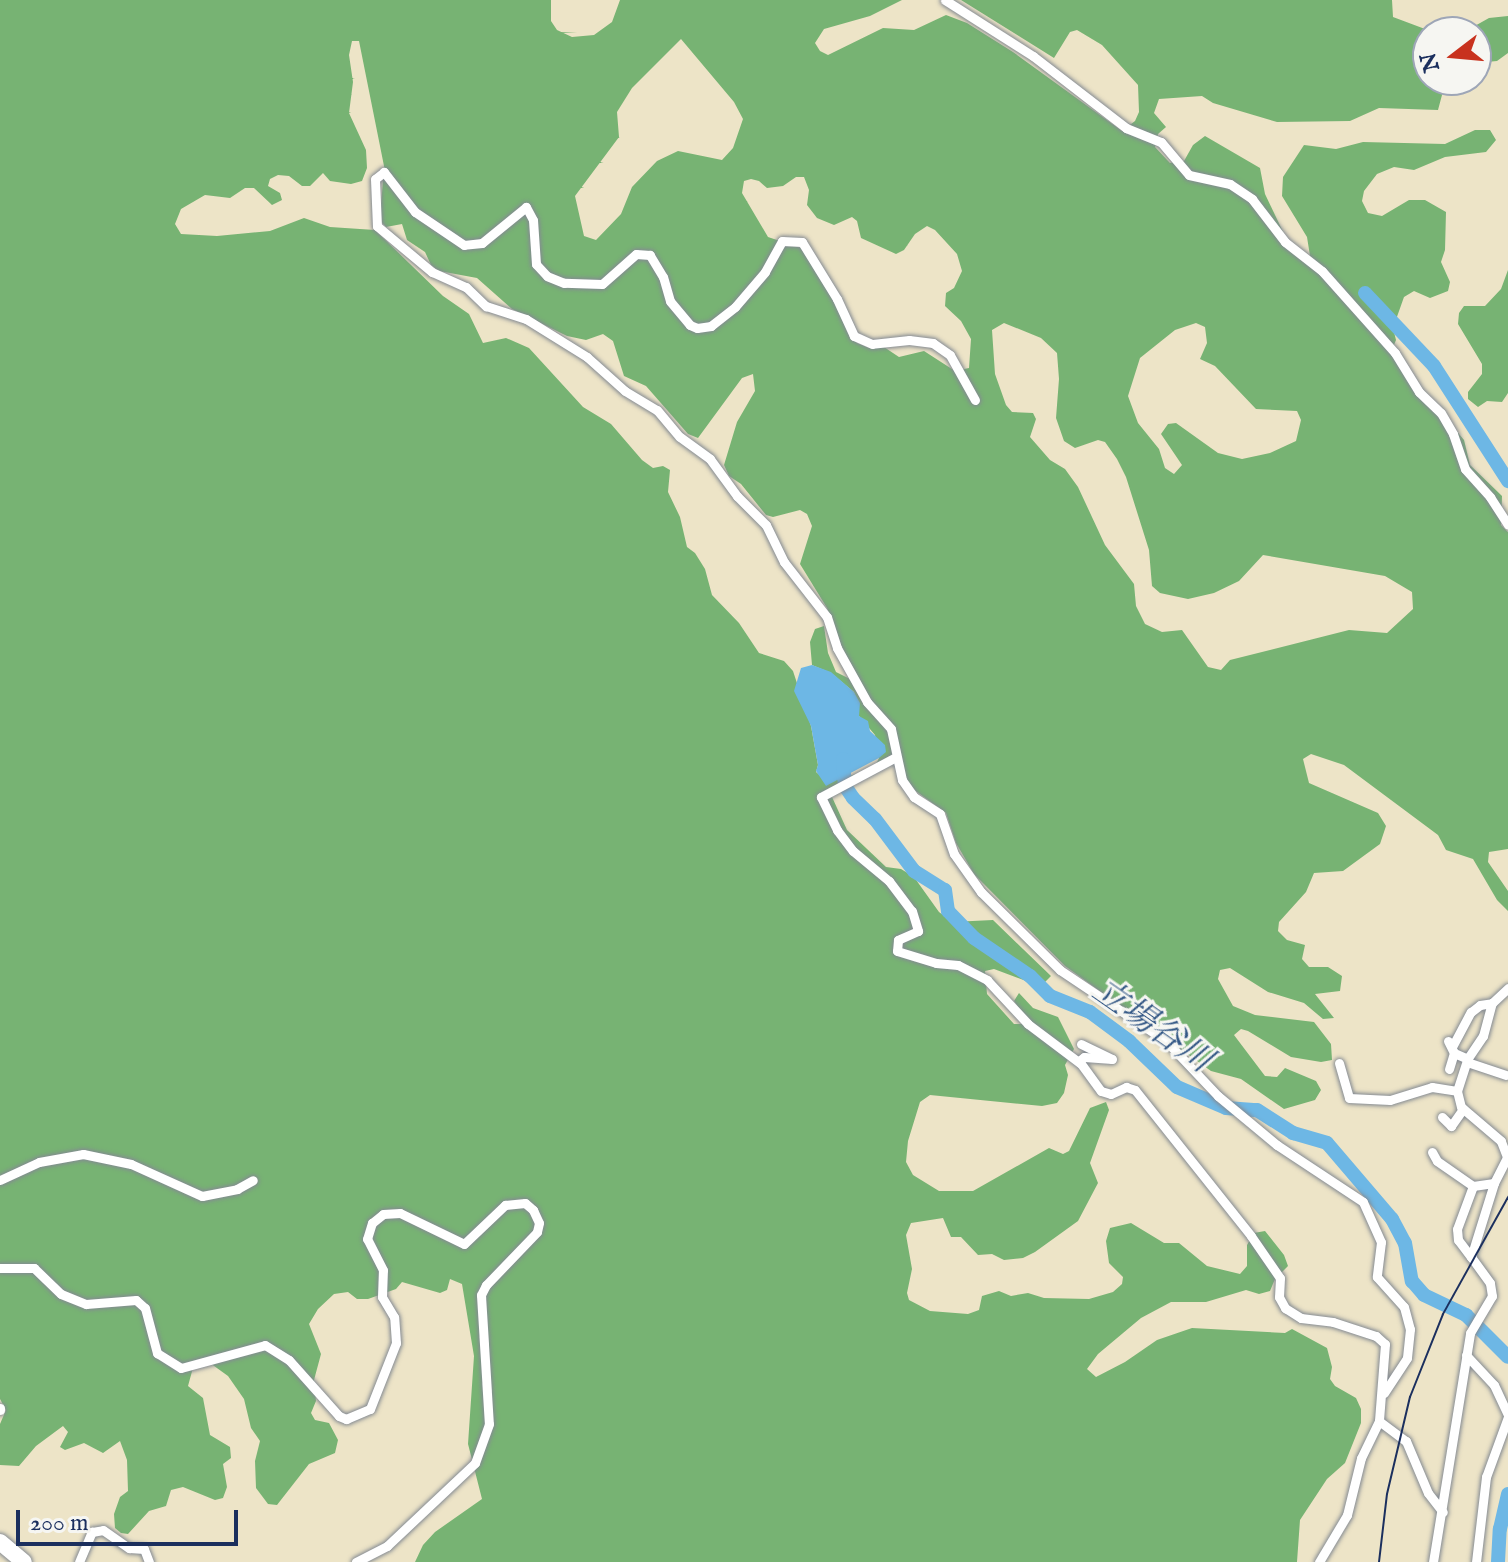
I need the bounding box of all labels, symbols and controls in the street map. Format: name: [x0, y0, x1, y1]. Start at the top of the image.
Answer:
north arrow: [1412, 16, 1492, 96]
text: N: [1415, 49, 1447, 75]
water label: 立場谷川: [1085, 970, 1219, 1082]
scale bar: [20, 1494, 242, 1544]
text: 200 m: [30, 1508, 89, 1539]

